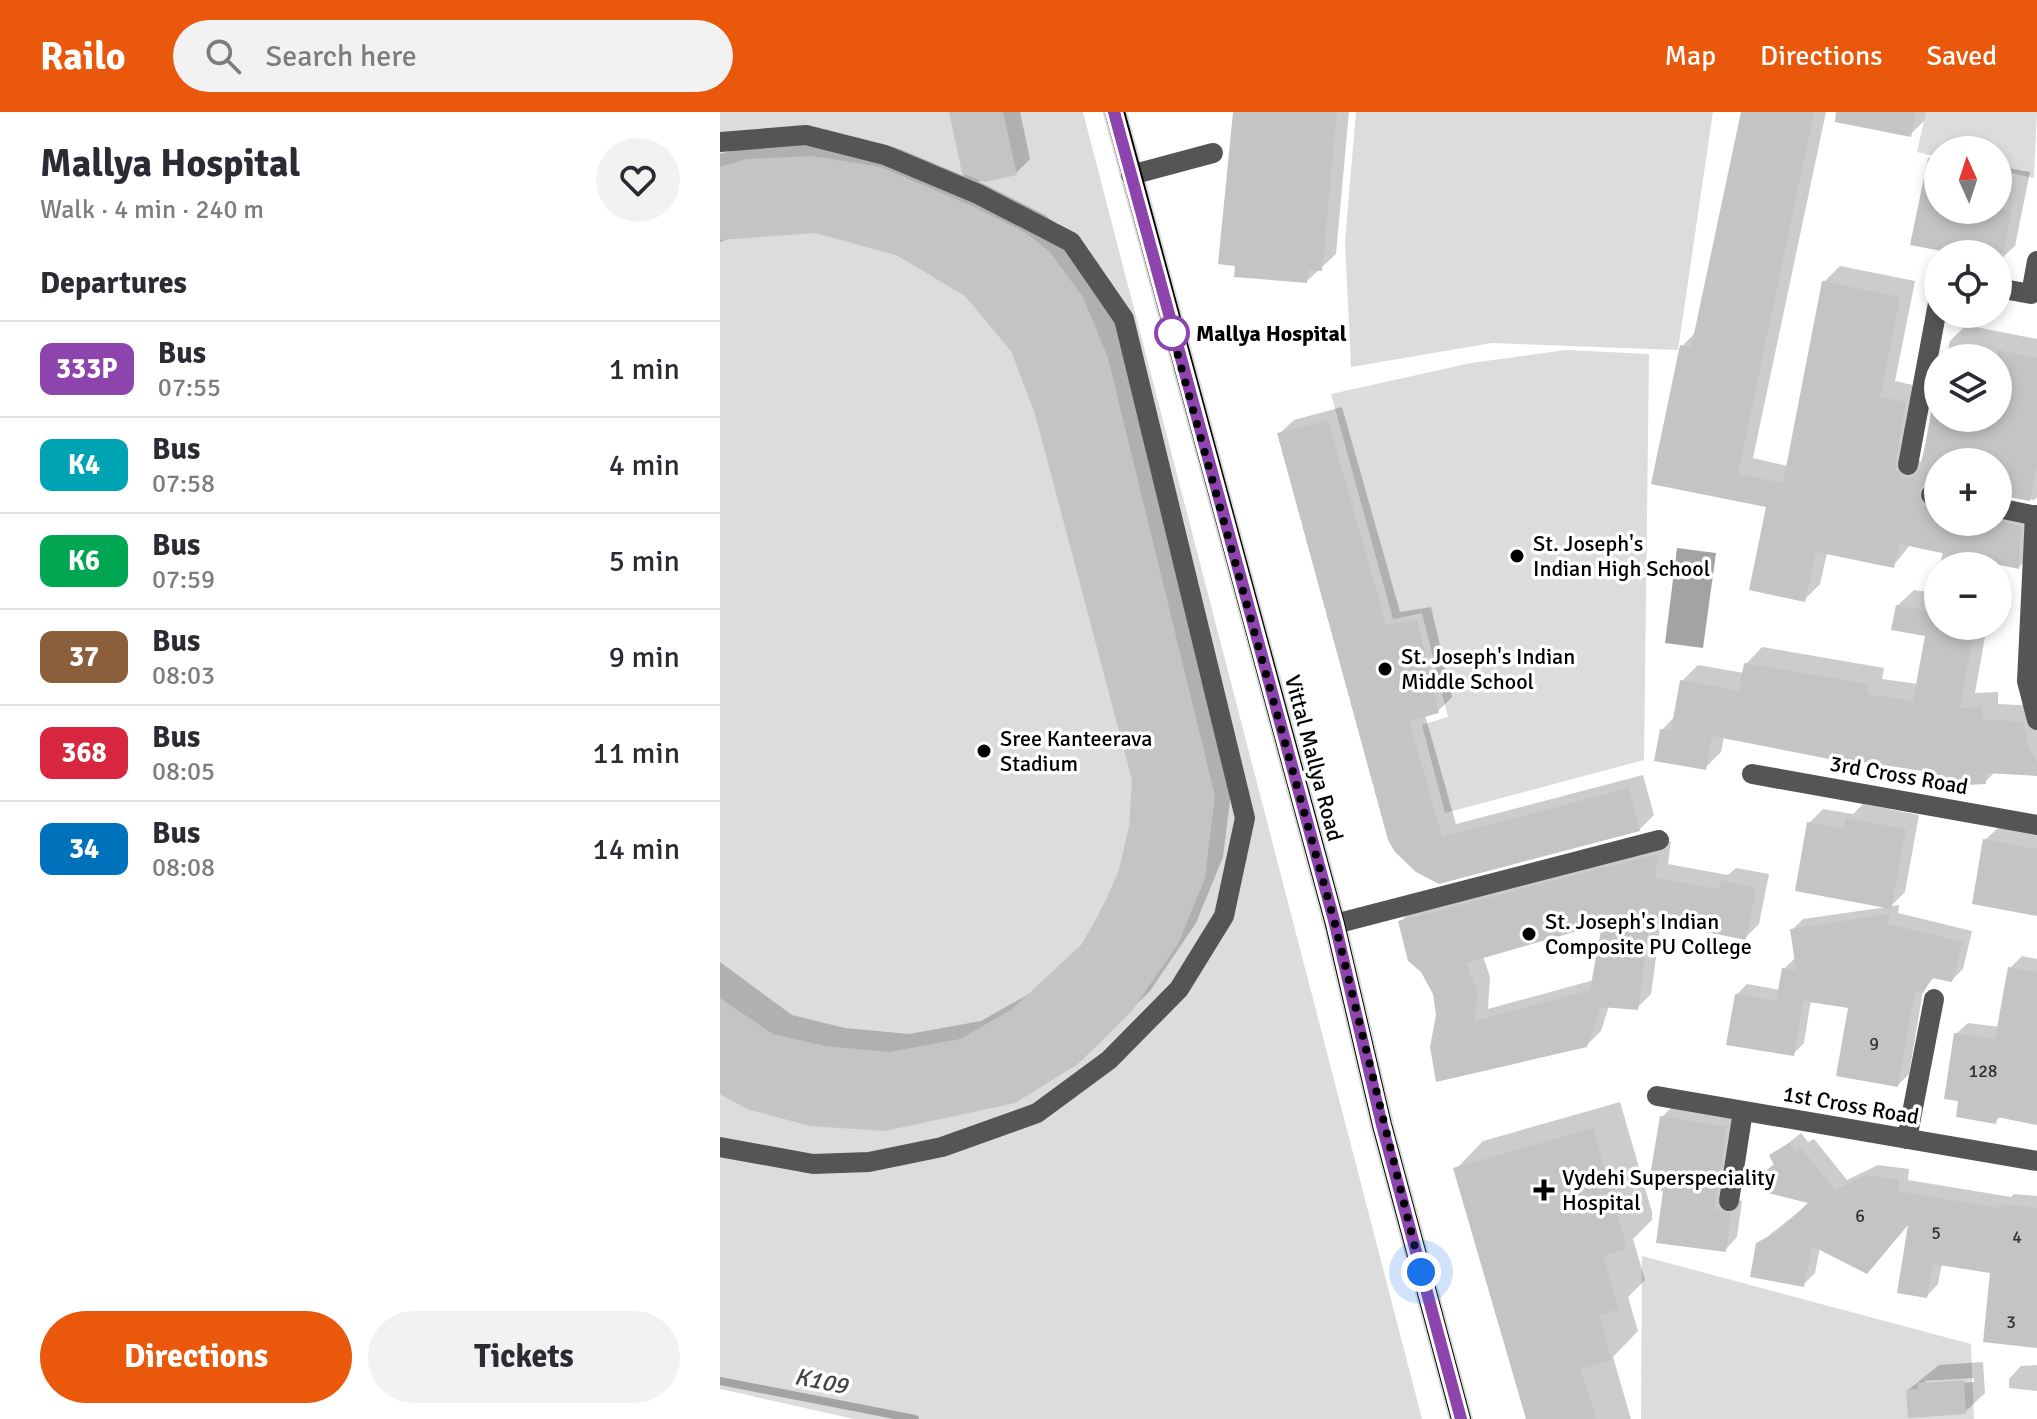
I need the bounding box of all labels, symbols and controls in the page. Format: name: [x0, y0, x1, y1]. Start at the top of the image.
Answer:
search box: [173, 20, 733, 92]
text: Railo: [40, 33, 125, 80]
icon: search: [201, 34, 245, 78]
text: Search here: [265, 38, 417, 75]
text: Map: [1664, 39, 1716, 73]
text: Directions: [1760, 39, 1882, 73]
text: Saved: [1926, 39, 1997, 73]
north arrow: [1924, 136, 2012, 224]
map controls: [1924, 136, 2012, 640]
button: heart: [596, 138, 680, 222]
text: Mallya Hospital: [40, 140, 300, 187]
text: Walk · 4 min · 240 m: [40, 194, 264, 226]
button: locate: [1924, 240, 2012, 328]
text: Departures: [40, 265, 187, 302]
marker: Mallya Hospital: [1155, 316, 1189, 350]
place label: Mallya Hospital: [1196, 320, 1347, 347]
text: Bus: [158, 335, 206, 372]
button: layers: [1924, 344, 2012, 432]
text: 1 min: [609, 351, 680, 388]
text: 333P: [56, 352, 118, 386]
text: 07:55: [158, 372, 221, 404]
text: Bus: [152, 431, 200, 468]
text: 4 min: [609, 447, 680, 484]
text: K4: [68, 448, 100, 482]
button: +: [1924, 448, 2012, 536]
text: 07:58: [152, 468, 215, 500]
text: Bus: [152, 527, 200, 564]
place label: St. Joseph's Indian High School: [1533, 530, 1710, 582]
text: 5 min: [609, 543, 680, 580]
text: K6: [68, 544, 100, 578]
marker: St. Joseph's Indian High School: [1508, 547, 1526, 565]
button: −: [1924, 552, 2012, 640]
text: 07:59: [152, 564, 215, 596]
text: Bus: [152, 623, 200, 660]
text: 9 min: [609, 639, 680, 676]
text: 37: [69, 640, 99, 674]
place label: St. Joseph's Indian Middle School: [1401, 643, 1575, 695]
text: 08:03: [152, 660, 215, 692]
marker: St. Joseph's Indian Middle School: [1376, 660, 1394, 678]
street label: Vittal Mallya Road: [1279, 672, 1349, 844]
text: Bus: [152, 719, 200, 756]
place label: Sree Kanteerava Stadium: [1000, 725, 1152, 777]
text: 11 min: [593, 735, 680, 772]
text: 368: [61, 736, 107, 770]
marker: Sree Kanteerava Stadium: [975, 742, 993, 760]
street label: 3rd Cross Road: [1828, 750, 1970, 800]
text: 08:05: [152, 756, 215, 788]
text: Bus: [152, 815, 200, 852]
text: 14 min: [593, 831, 680, 868]
text: 34: [69, 832, 99, 866]
text: 08:08: [152, 852, 215, 884]
place label: St. Joseph's Indian Composite PU College: [1545, 908, 1752, 960]
marker: St. Joseph's Indian Composite PU College: [1520, 925, 1538, 943]
house number: 9: [1869, 1033, 1879, 1055]
house number: 128: [1968, 1060, 1998, 1082]
street label: 1st Cross Road: [1781, 1080, 1921, 1130]
place label: Vydehi Superspeciality Hospital: [1562, 1164, 1776, 1216]
marker: Vydehi Superspeciality Hospital: [1533, 1179, 1555, 1201]
house number: 6: [1855, 1205, 1865, 1227]
house number: 5: [1931, 1222, 1941, 1244]
house number: 4: [2012, 1226, 2022, 1248]
your location: [1401, 1252, 1441, 1292]
button: Directions: [40, 1311, 352, 1403]
button: Tickets: [368, 1311, 680, 1403]
house number: 3: [2006, 1311, 2016, 1333]
water label: K109: [792, 1361, 852, 1401]

